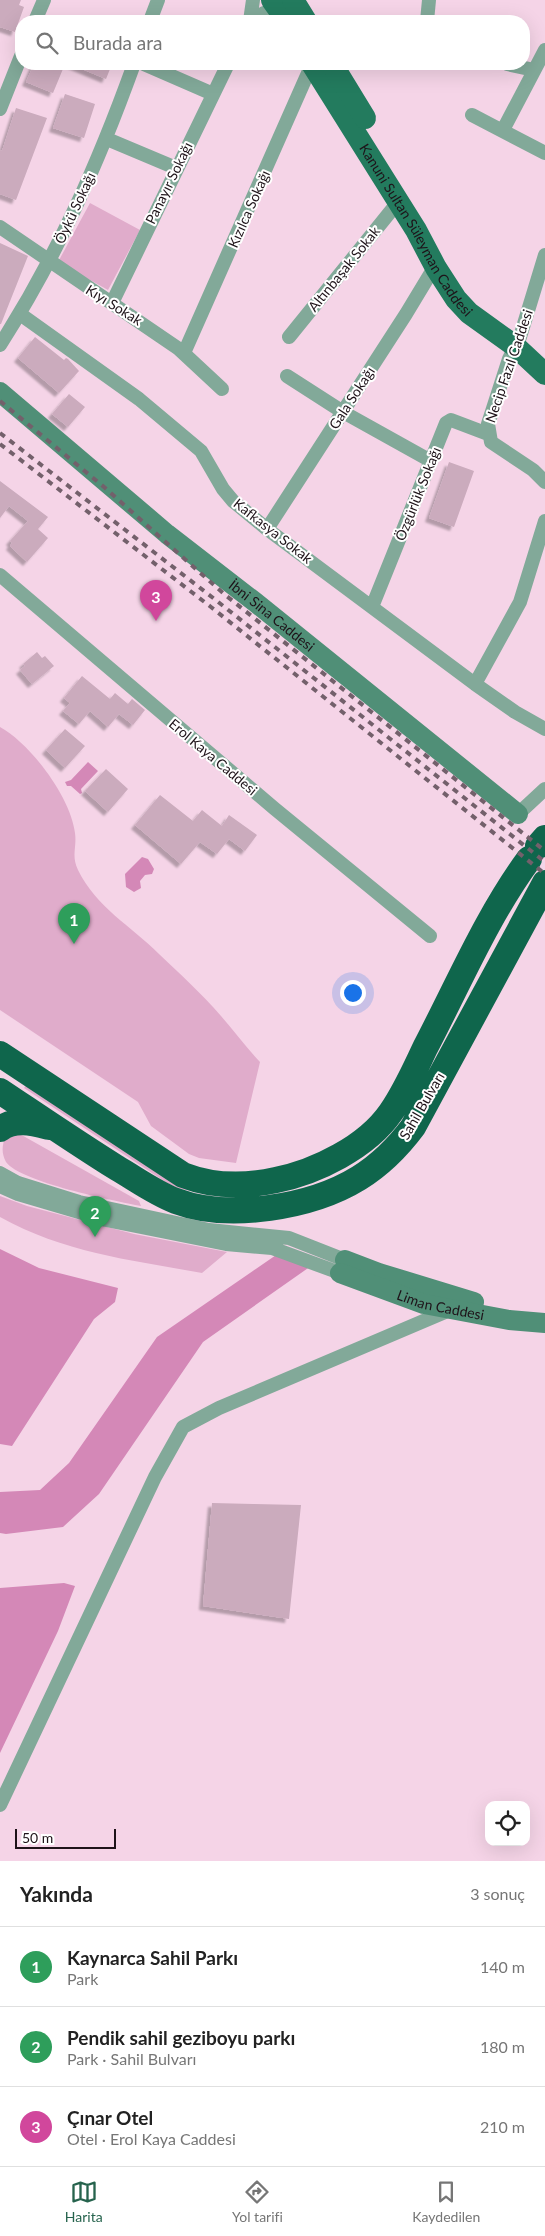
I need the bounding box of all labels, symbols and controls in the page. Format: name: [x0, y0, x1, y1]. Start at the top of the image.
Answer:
search box: [15, 15, 530, 70]
icon: search: [33, 29, 61, 57]
text: Burada ara: [73, 31, 162, 54]
street label: Panayır Sokağı: [141, 139, 196, 226]
street label: Kanuni Sultan Süleyman Caddesi: [356, 140, 477, 319]
street label: Kızılca Sokağı: [224, 167, 273, 250]
street label: Öykü Sokağı: [51, 169, 99, 246]
street label: Altınbaşak Sokak: [304, 222, 384, 315]
street label: Kıyı Sokak: [83, 281, 146, 329]
street label: Necip Fazıl Caddesi: [481, 307, 536, 425]
street label: Gala Sokağı: [325, 363, 378, 432]
street label: Özgürlük Sokağı: [391, 444, 444, 543]
street label: Kafkasya Sokak: [231, 495, 317, 567]
street label: İbni Sina Caddesi: [226, 576, 318, 655]
pin: 3: [140, 580, 172, 621]
street label: Erol Kaya Caddesi: [166, 715, 261, 798]
pin: 1: [58, 903, 90, 944]
your location: [340, 980, 366, 1006]
street label: Sahil Bulvarı: [395, 1069, 448, 1142]
pin: 2: [79, 1196, 111, 1237]
street label: Liman Caddesi: [395, 1286, 486, 1323]
map controls: [485, 1801, 530, 1846]
button: locate: [485, 1801, 530, 1846]
scale bar: [15, 1826, 116, 1849]
text: 50 m: [22, 1829, 53, 1846]
text: Yakında: [20, 1881, 93, 1906]
text: 3 sonuç: [470, 1884, 525, 1903]
text: Kaynarca Sahil Parkı: [67, 1946, 238, 1969]
text: 1: [31, 1957, 41, 1976]
text: 140 m: [480, 1957, 525, 1976]
text: Park: [67, 1969, 98, 1988]
text: Pendik sahil geziboyu parkı: [67, 2026, 295, 2049]
text: 2: [31, 2037, 41, 2056]
text: 180 m: [480, 2037, 525, 2056]
text: Park · Sahil Bulvarı: [67, 2049, 196, 2068]
text: Çınar Otel: [67, 2106, 153, 2129]
text: 3: [31, 2117, 41, 2136]
text: 210 m: [480, 2117, 525, 2136]
text: Otel · Erol Kaya Caddesi: [67, 2129, 236, 2148]
tab: Harita: [65, 2178, 103, 2225]
tab: Yol tarifi: [232, 2178, 283, 2225]
tab: Kaydedilen: [412, 2178, 480, 2225]

